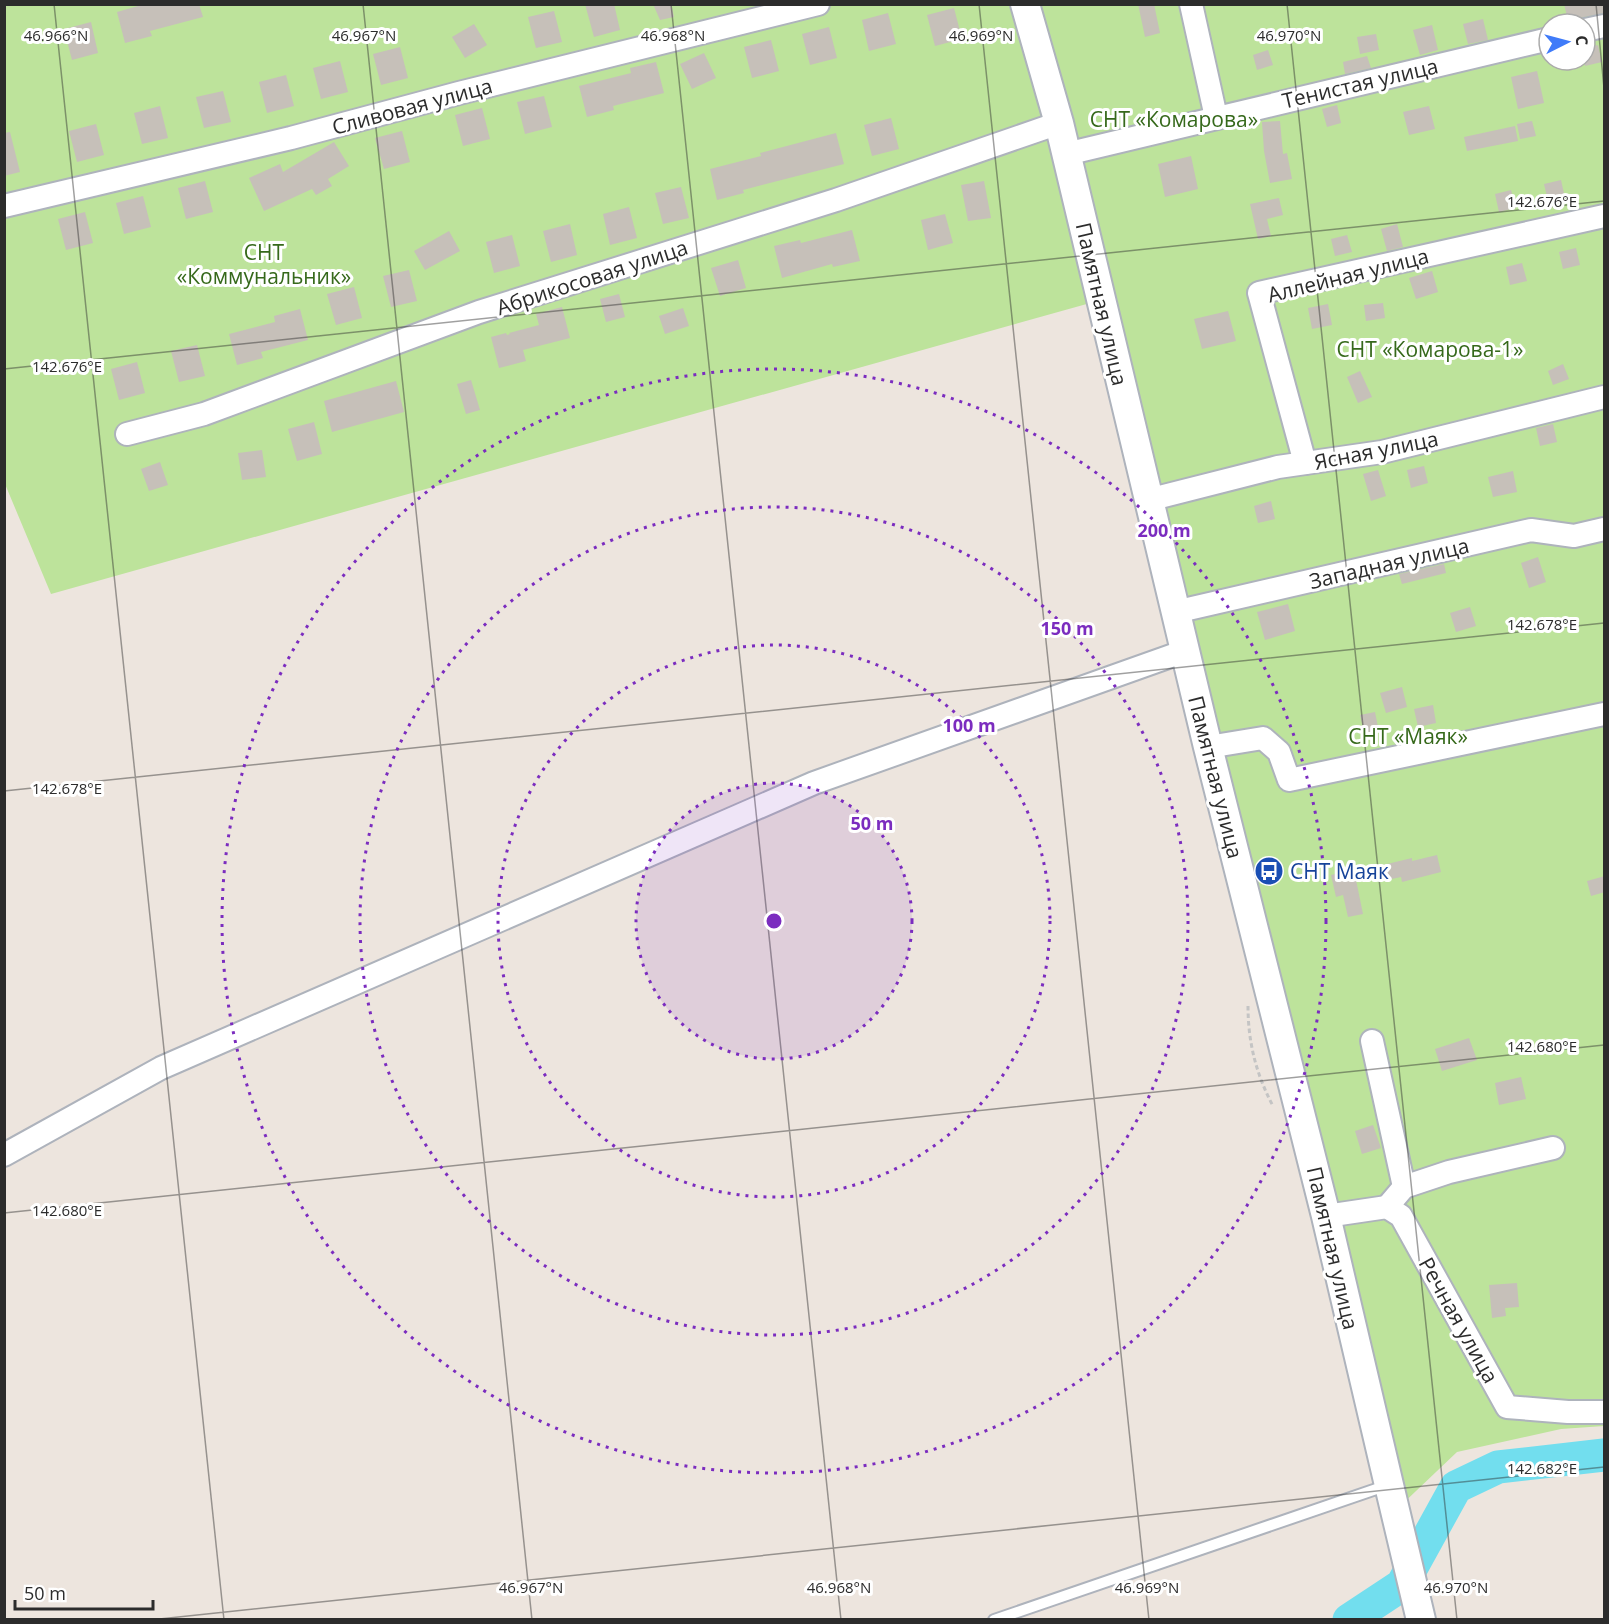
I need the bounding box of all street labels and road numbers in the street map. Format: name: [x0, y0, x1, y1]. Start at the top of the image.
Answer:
street label: Тенистая улица: [1279, 51, 1441, 115]
street label: Сливовая улица: [329, 71, 495, 141]
street label: Памятная улица: [1070, 220, 1134, 388]
street label: Абрикосовая улица: [493, 233, 691, 321]
street label: Аллейная улица: [1264, 241, 1432, 309]
street label: Ясная улица: [1311, 424, 1441, 476]
street label: Западная улица: [1306, 531, 1472, 595]
street label: Памятная улица: [1182, 693, 1250, 861]
street label: Памятная улица: [1301, 1164, 1365, 1332]
street label: Речная улица: [1413, 1252, 1505, 1388]

